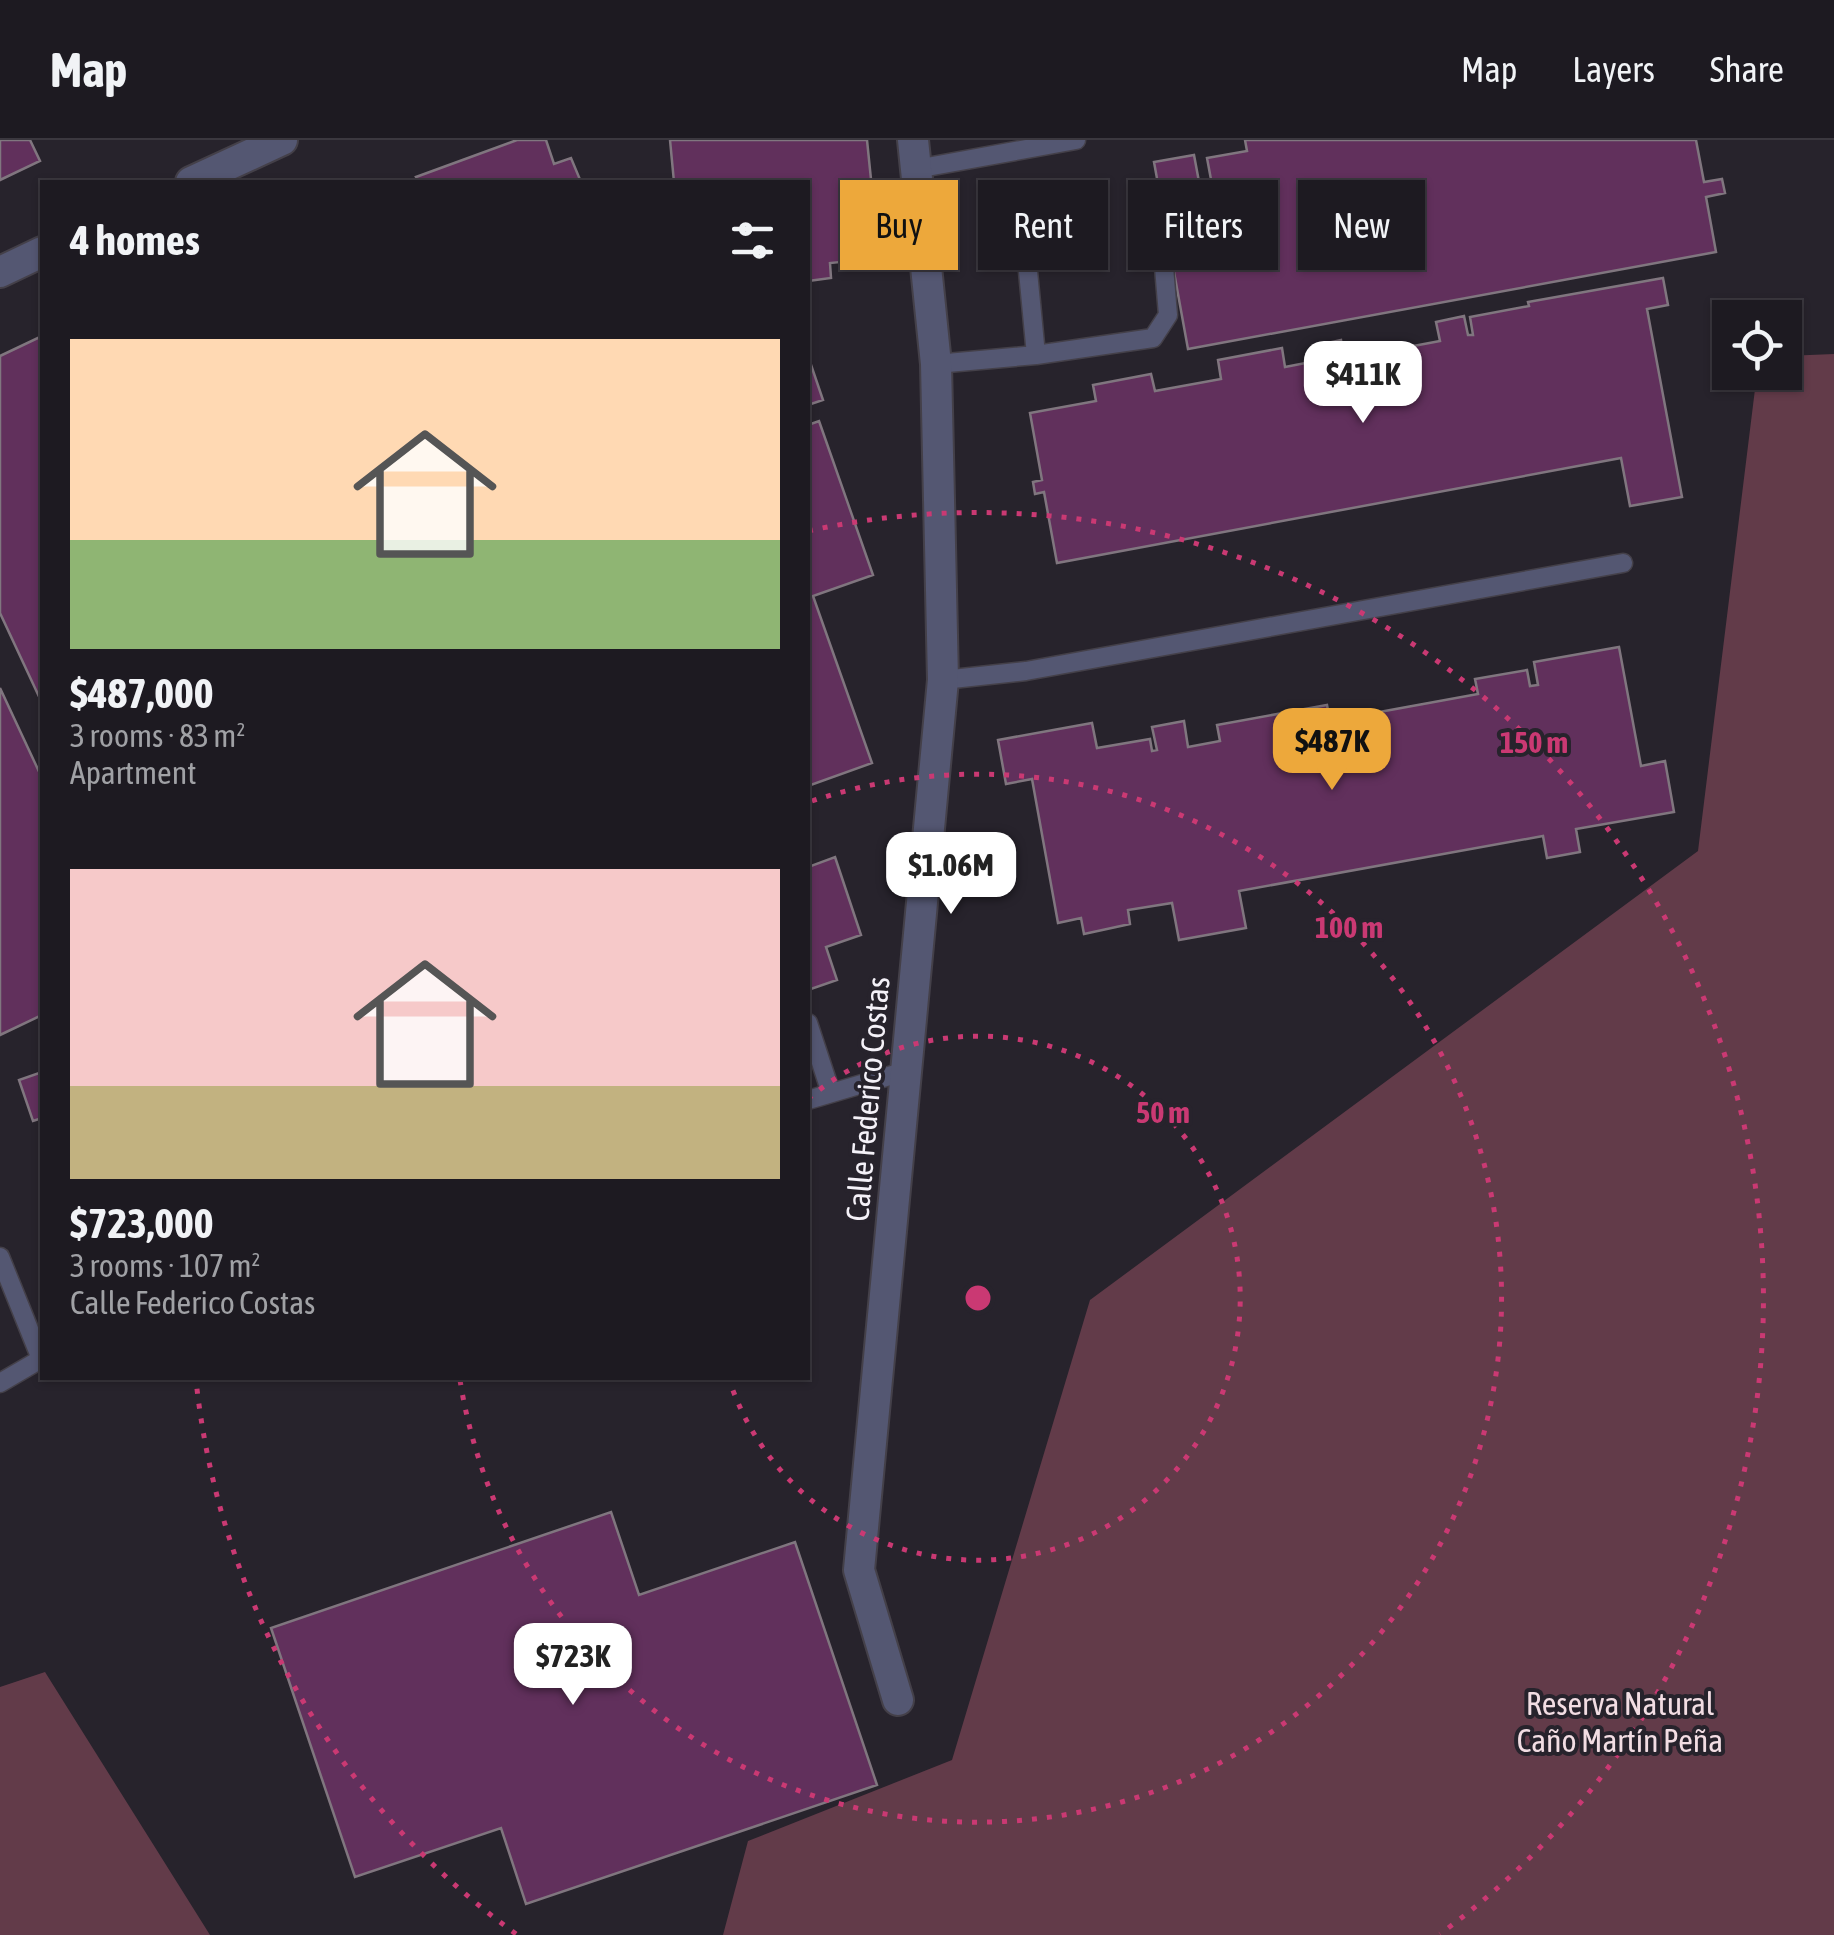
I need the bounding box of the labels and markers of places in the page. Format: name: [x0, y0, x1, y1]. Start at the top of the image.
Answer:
pin: $411K: [1293, 341, 1433, 426]
pin: $487K: [1262, 708, 1402, 793]
pin: $1.06M: [870, 832, 1032, 917]
centre of rings: [960, 1280, 996, 1316]
pin: $723K: [503, 1623, 643, 1708]

